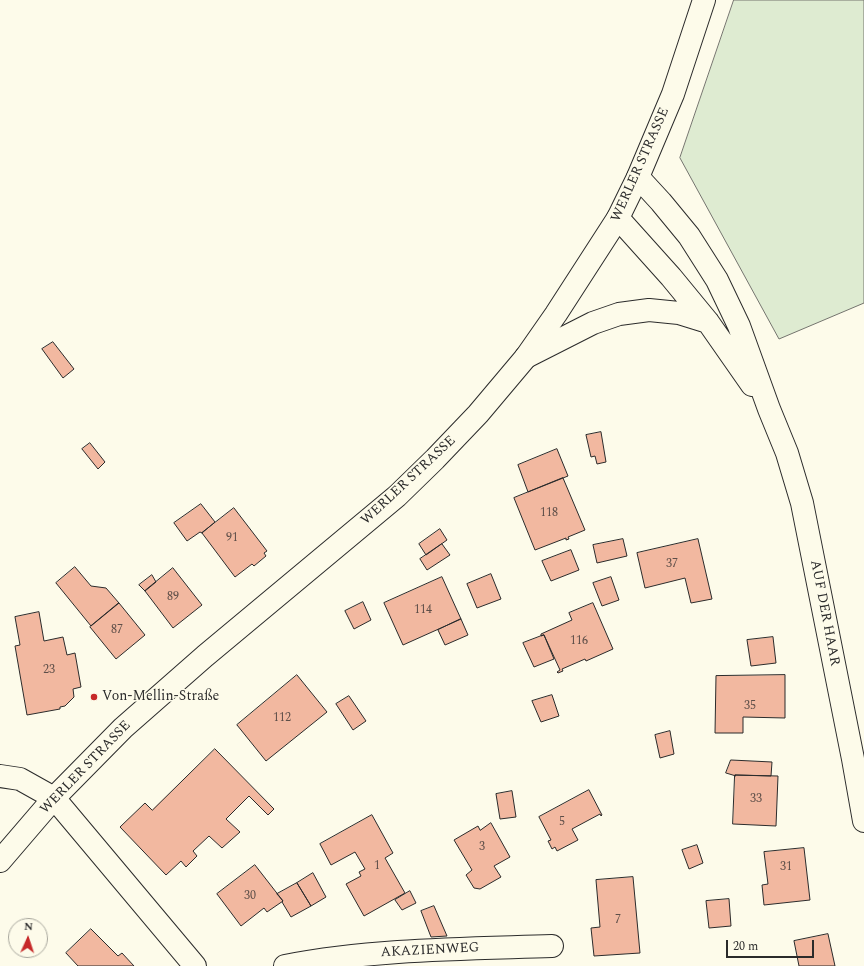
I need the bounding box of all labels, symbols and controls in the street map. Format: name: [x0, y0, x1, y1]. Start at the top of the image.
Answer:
street label: WERLER STRASSE: [608, 105, 674, 225]
street label: WERLER STRASSE: [358, 433, 460, 529]
house number: 118: [540, 507, 558, 521]
house number: 91: [226, 532, 238, 546]
house number: 37: [666, 558, 678, 572]
street label: AUF DER HAAR: [806, 559, 842, 667]
house number: 89: [167, 591, 179, 605]
house number: 114: [414, 604, 432, 618]
house number: 87: [111, 624, 123, 638]
house number: 116: [570, 635, 588, 649]
house number: 23: [43, 664, 55, 678]
place label: Von-Mellin-Straße: [102, 689, 219, 705]
marker: Von-Mellin-Straße: [89, 692, 99, 702]
house number: 35: [744, 700, 756, 714]
house number: 112: [273, 712, 291, 726]
street label: WERLER STRASSE: [37, 718, 135, 818]
house number: 33: [750, 793, 762, 807]
house number: 5: [559, 816, 565, 830]
house number: 3: [479, 841, 485, 855]
house number: 1: [374, 860, 380, 874]
house number: 31: [780, 861, 792, 875]
house number: 30: [244, 890, 256, 904]
house number: 7: [615, 914, 621, 928]
north arrow: [8, 918, 48, 958]
text: N: [24, 918, 34, 935]
scale bar: [728, 932, 816, 958]
text: 20 m: [733, 937, 758, 956]
street label: AKAZIENWEG: [380, 940, 480, 962]

